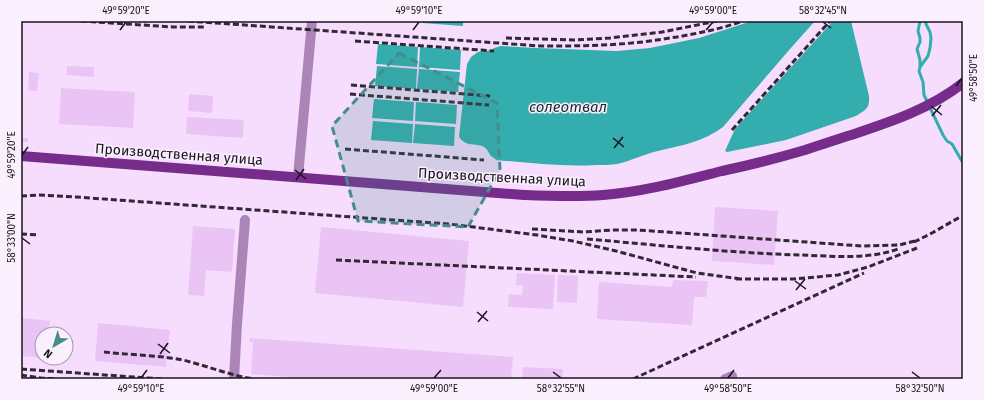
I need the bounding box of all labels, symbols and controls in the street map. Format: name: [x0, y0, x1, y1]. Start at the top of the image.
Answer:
text: 49°59'20"E: [102, 5, 150, 17]
text: 49°59'10"E: [395, 5, 443, 17]
text: 49°59'00"E: [689, 5, 737, 17]
text: 58°32'45"N: [799, 5, 847, 17]
text: 49°58'50"E: [968, 54, 980, 102]
water label: солеотвал: [529, 98, 607, 116]
text: 49°59'20"E: [6, 131, 18, 179]
street label: Производственная улица: [95, 140, 263, 169]
street label: Производственная улица: [418, 165, 586, 190]
text: 58°33'00"N: [6, 213, 18, 263]
north arrow: [34, 326, 74, 366]
text: N: [41, 346, 55, 361]
text: 49°59'10"E: [117, 383, 165, 395]
text: 49°59'00"E: [410, 383, 458, 395]
text: 58°32'55"N: [537, 383, 585, 395]
text: 49°58'50"E: [704, 383, 752, 395]
text: 58°32'50"N: [895, 383, 945, 395]

